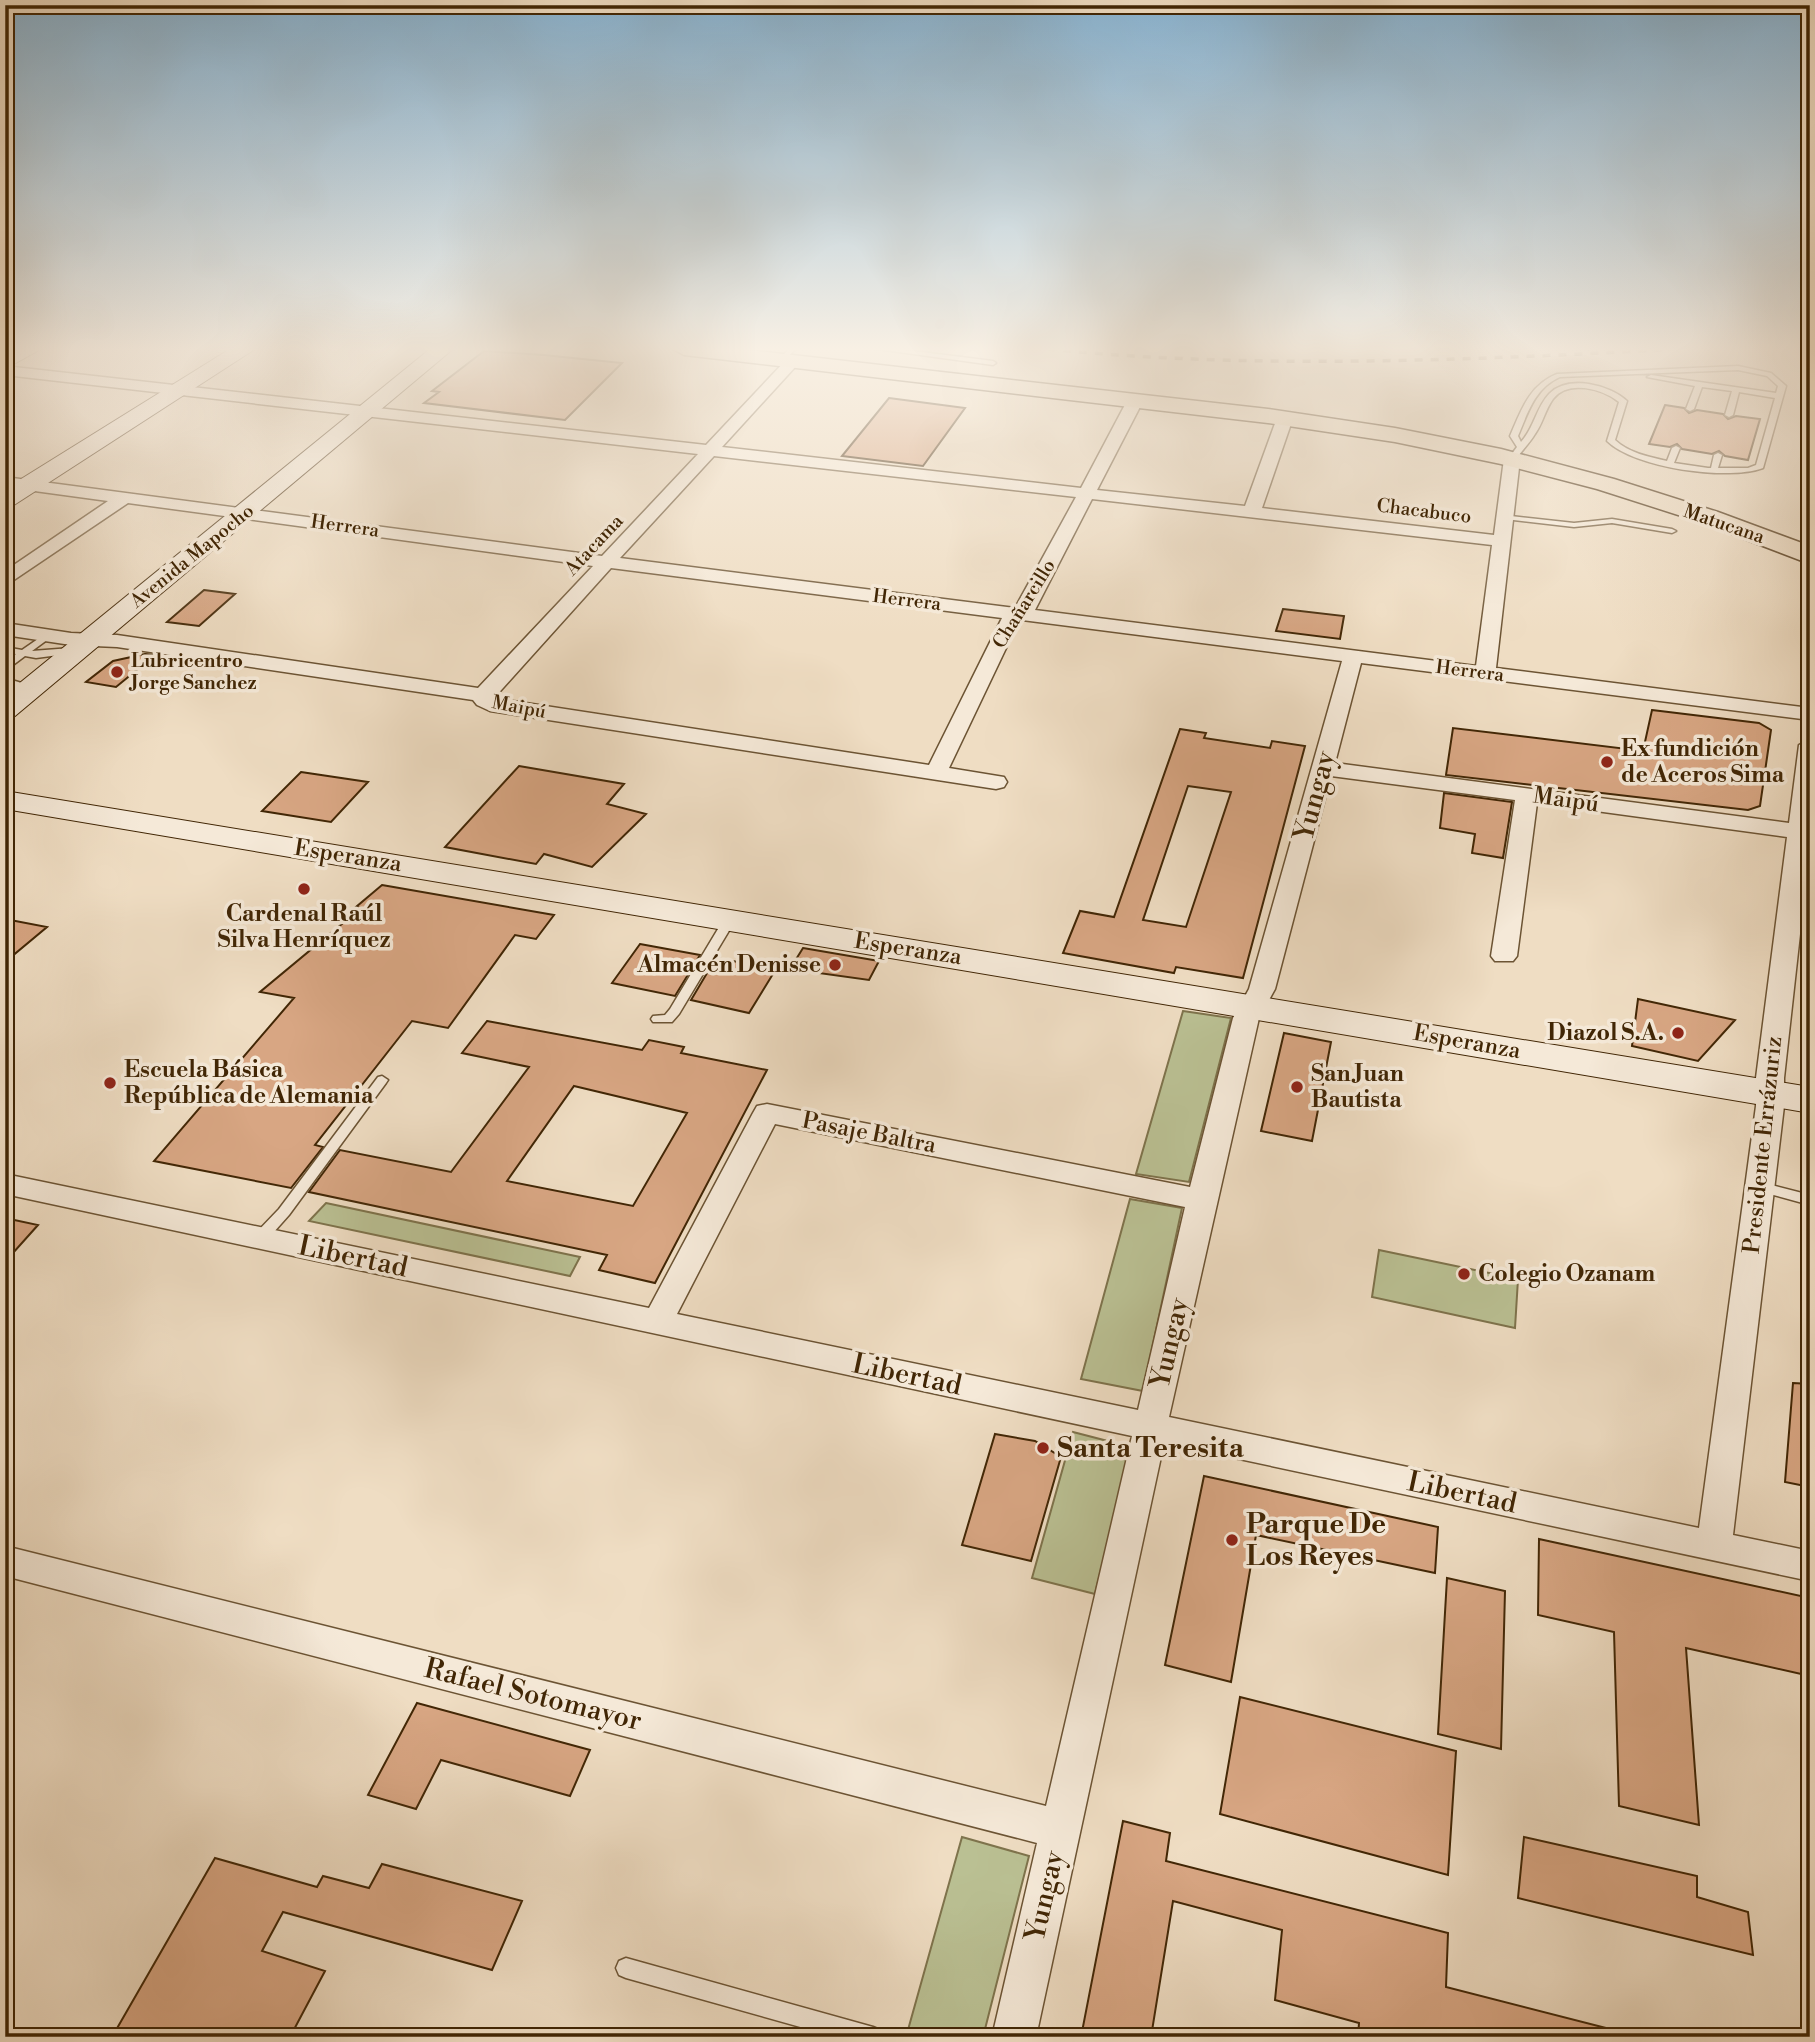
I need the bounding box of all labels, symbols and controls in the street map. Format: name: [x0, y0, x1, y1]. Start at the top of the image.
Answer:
street label: Chacabuco: [1375, 493, 1473, 529]
street label: Avenida Mapocho: [124, 499, 259, 614]
street label: Matucana: [1680, 499, 1768, 549]
street label: Herrera: [309, 509, 381, 543]
street label: Atacama: [559, 509, 629, 581]
street label: Chañarcillo: [987, 555, 1061, 653]
street label: Herrera: [871, 584, 943, 616]
place label: Lubricentro Jorge Sanchez: [128, 649, 256, 695]
street label: Herrera: [1434, 655, 1506, 687]
marker: Lubricentro Jorge Sanchez: [109, 664, 125, 680]
street label: Maipú: [490, 690, 548, 724]
place label: Ex fundición de Aceros Sima: [1621, 735, 1785, 789]
street label: Yungay: [1286, 747, 1344, 847]
marker: Ex fundición de Aceros Sima: [1599, 754, 1615, 770]
street label: Maipú: [1531, 782, 1601, 818]
street label: Esperanza: [292, 834, 404, 878]
marker: Cardenal Raúl Silva Henríquez: [296, 881, 312, 897]
place label: Cardenal Raúl Silva Henríquez: [218, 900, 390, 954]
street label: Esperanza: [852, 927, 964, 971]
place label: Almacén Denisse: [636, 951, 821, 979]
marker: Almacén Denisse: [827, 957, 843, 973]
street label: Esperanza: [1411, 1019, 1523, 1065]
place label: Diazol S.A.: [1547, 1019, 1664, 1047]
marker: Diazol S.A.: [1670, 1025, 1686, 1041]
street label: Presidente Errázuriz: [1738, 1035, 1788, 1255]
place label: Escuela Básica República de Alemania: [124, 1056, 374, 1110]
place label: San Juan Bautista: [1311, 1060, 1404, 1114]
marker: Escuela Básica República de Alemania: [102, 1075, 118, 1091]
marker: San Juan Bautista: [1289, 1079, 1305, 1095]
street label: Pasaje Baltra: [800, 1106, 939, 1160]
street label: Libertad: [295, 1228, 411, 1286]
place label: Colegio Ozanam: [1478, 1260, 1655, 1288]
marker: Colegio Ozanam: [1456, 1266, 1472, 1282]
street label: Yungay: [1142, 1294, 1197, 1393]
street label: Libertad: [849, 1346, 965, 1404]
place label: Santa Teresita: [1057, 1431, 1245, 1466]
marker: Santa Teresita: [1035, 1440, 1051, 1456]
street label: Libertad: [1404, 1464, 1520, 1522]
place label: Parque De Los Reyes: [1246, 1507, 1386, 1574]
marker: Parque De Los Reyes: [1224, 1532, 1240, 1548]
street label: Rafael Sotomayor: [421, 1651, 645, 1739]
street label: Yungay: [1017, 1847, 1072, 1946]

